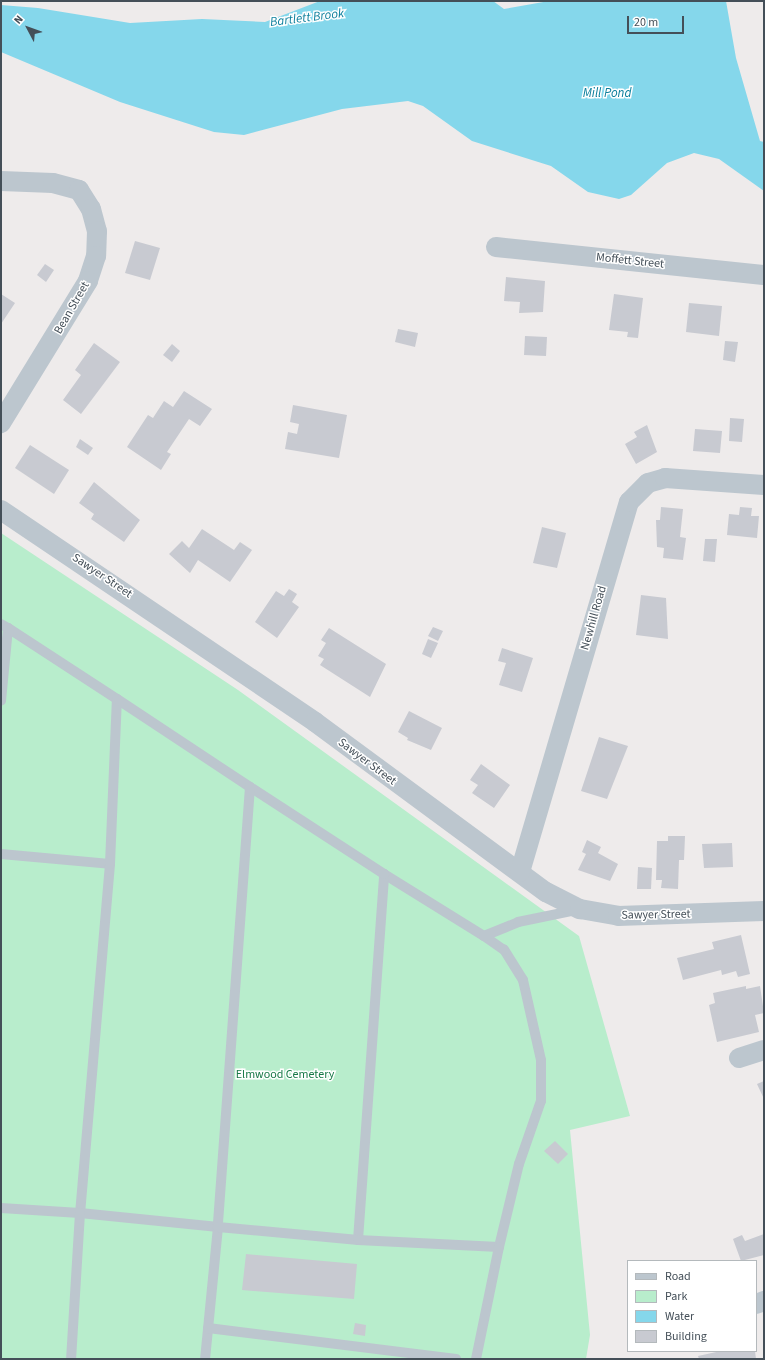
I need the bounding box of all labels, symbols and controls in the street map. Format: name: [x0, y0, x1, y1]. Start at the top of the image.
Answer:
water label: Bartlett Brook: [269, 6, 345, 30]
north arrow: [8, 8, 48, 48]
scale bar: [629, 8, 686, 34]
text: N: [10, 12, 27, 27]
text: 20 m: [634, 14, 658, 31]
water label: Mill Pond: [583, 85, 631, 101]
street label: Moffett Street: [595, 250, 665, 272]
street label: Bean Street: [51, 279, 93, 337]
street label: Sawyer Street: [69, 551, 135, 601]
street label: Newhill Road: [578, 584, 610, 652]
street label: Sawyer Street: [335, 735, 399, 789]
street label: Sawyer Street: [621, 907, 691, 923]
park label: Elmwood Cemetery: [236, 1068, 334, 1082]
legend: [627, 1260, 757, 1352]
text: Road: [665, 1268, 691, 1285]
text: Park: [665, 1288, 687, 1305]
text: Water: [665, 1308, 694, 1325]
text: Building: [665, 1328, 707, 1345]

